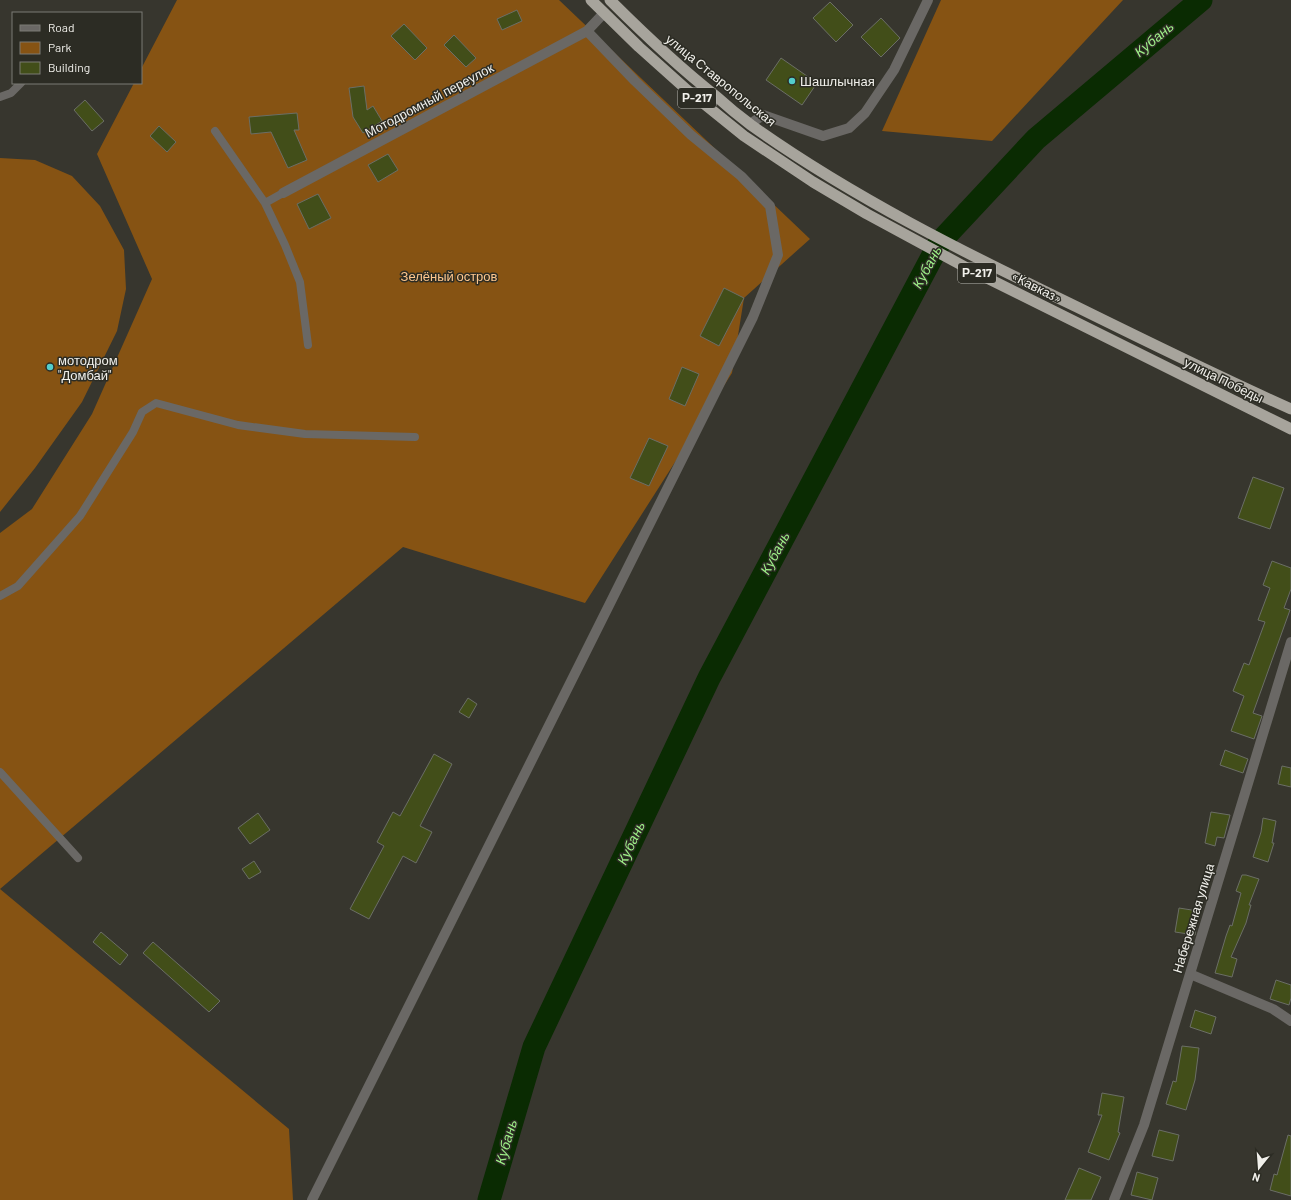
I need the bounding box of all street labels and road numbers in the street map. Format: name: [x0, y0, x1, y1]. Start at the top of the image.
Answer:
street label: улица Ставропольская: [663, 31, 779, 129]
street label: Мотодромный переулок: [362, 59, 496, 141]
road number: Р-217: [678, 88, 716, 108]
road number: Р-217: [958, 263, 996, 283]
street label: «Кавказ»: [1009, 267, 1065, 307]
street label: улица Победы: [1182, 354, 1266, 406]
street label: Набережная улица: [1169, 860, 1218, 975]

